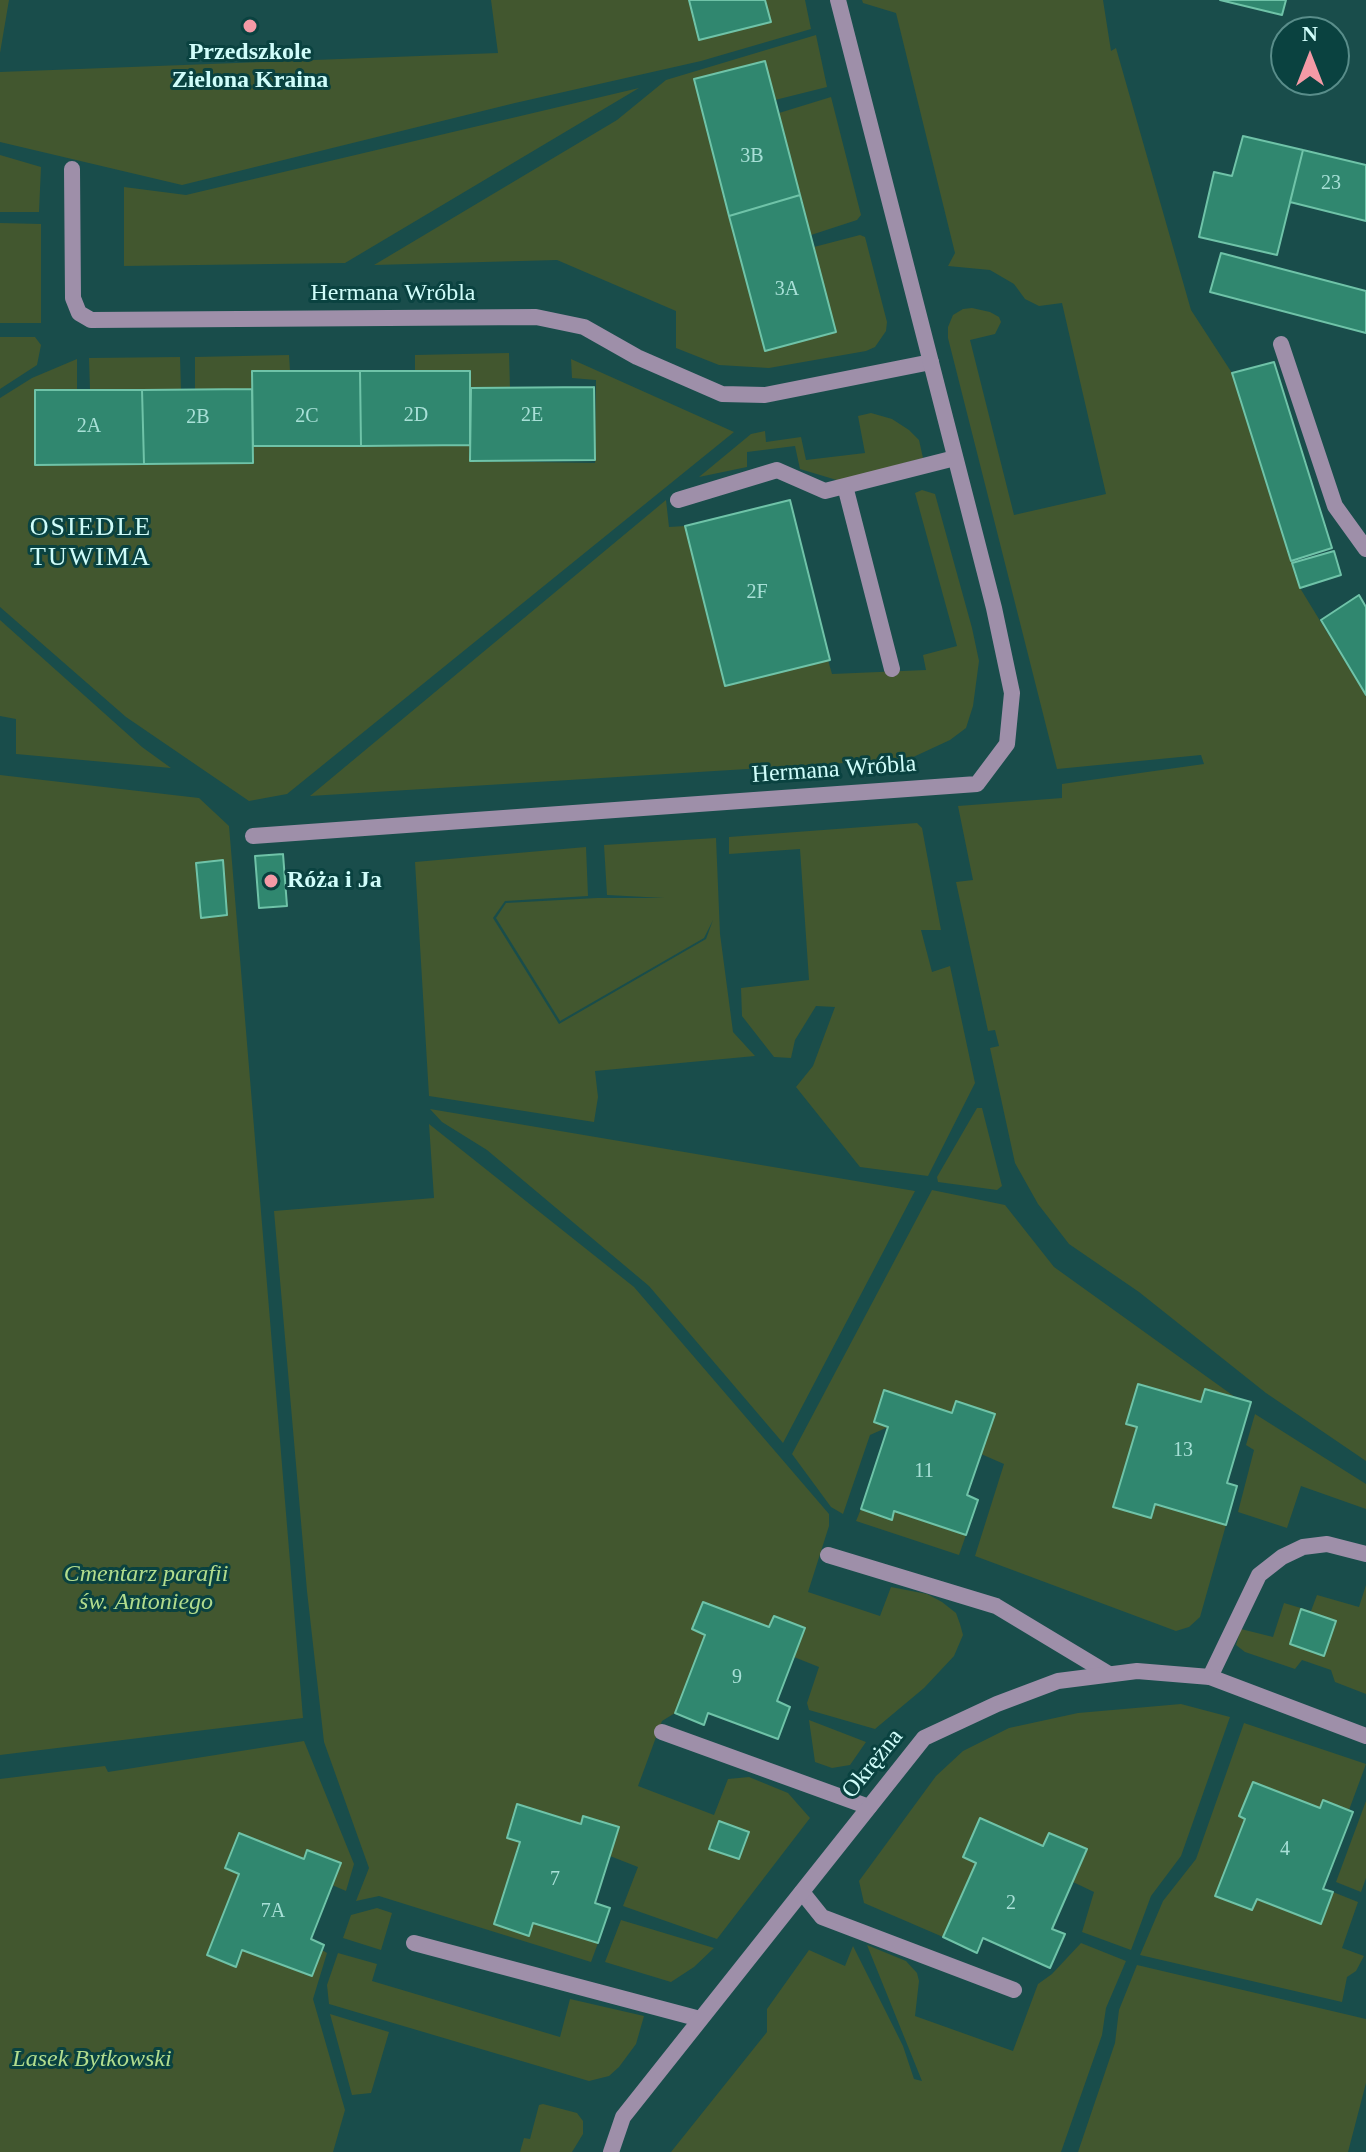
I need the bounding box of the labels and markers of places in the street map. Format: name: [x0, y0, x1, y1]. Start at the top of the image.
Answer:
marker: Przedszkole Zielona Kraina: [241, 17, 259, 35]
place label: Przedszkole Zielona Kraina: [172, 39, 328, 95]
place label: Róża i Ja: [287, 867, 382, 895]
marker: Róża i Ja: [262, 872, 280, 890]

